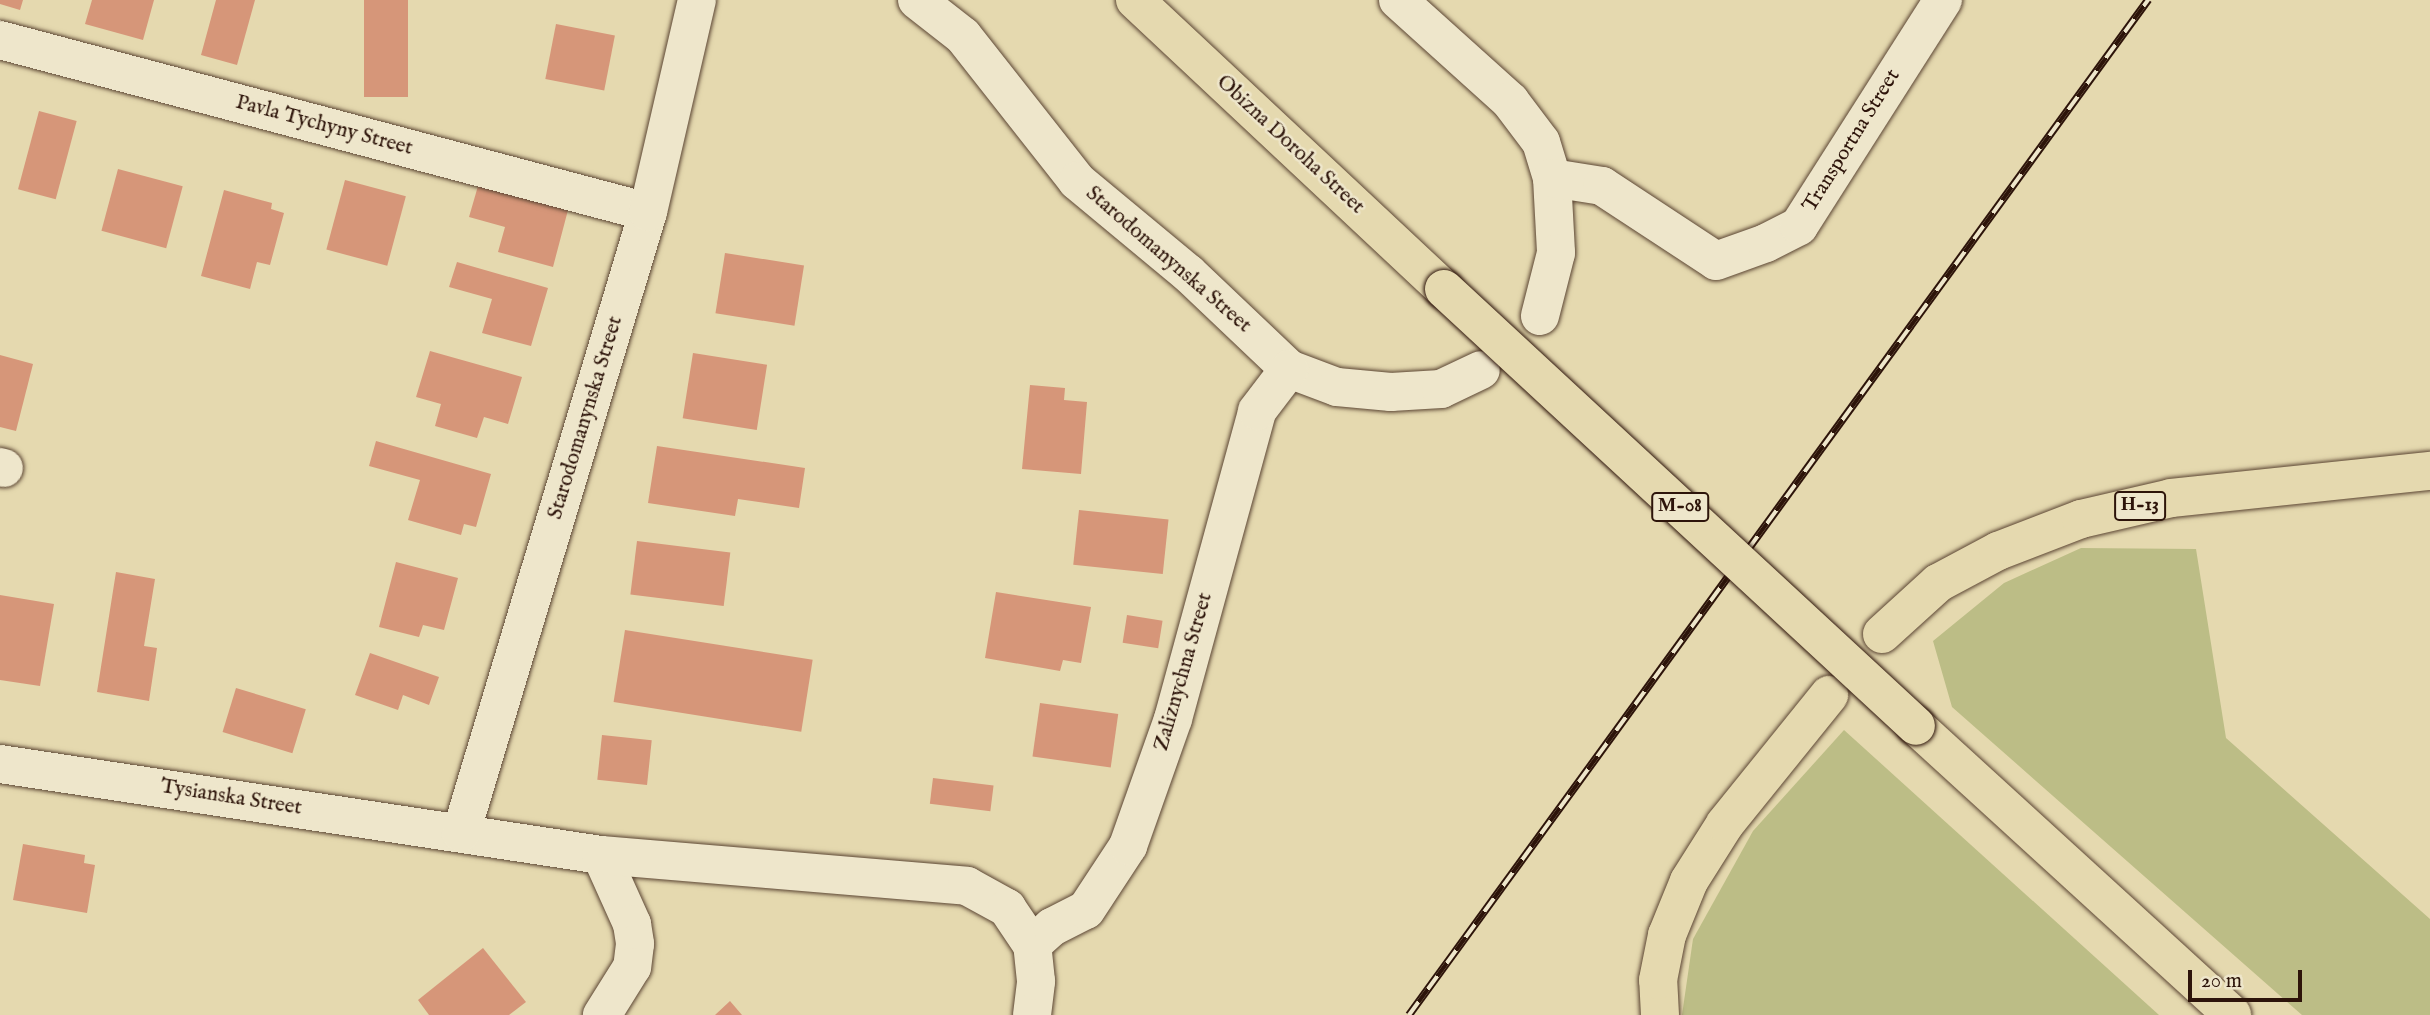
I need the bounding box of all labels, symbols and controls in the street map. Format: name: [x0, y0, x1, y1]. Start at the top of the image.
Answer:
street label: Transportna Street: [1798, 65, 1906, 217]
street label: Obizna Doroha Street: [1211, 70, 1369, 220]
street label: Pavla Tychyny Street: [233, 90, 415, 162]
street label: Starodomanynska Street: [1080, 181, 1256, 339]
street label: Starodomanynska Street: [543, 313, 629, 523]
road number: Н-13: [2114, 491, 2166, 522]
road number: М-08: [1650, 492, 1710, 522]
street label: Zaliznychna Street: [1149, 590, 1219, 754]
street label: Tysianska Street: [159, 774, 303, 822]
scale bar: [2192, 956, 2306, 1000]
text: 20 m: [2201, 968, 2242, 995]

